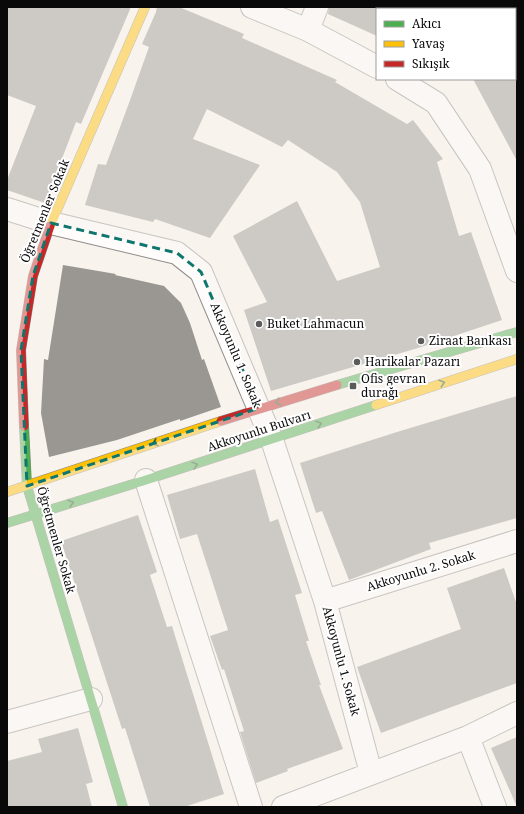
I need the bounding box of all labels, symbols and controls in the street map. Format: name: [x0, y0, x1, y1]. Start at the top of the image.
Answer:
legend: [376, 8, 516, 80]
text: Akıcı: [412, 15, 441, 32]
text: Yavaş: [411, 35, 445, 52]
text: Sıkışık: [412, 55, 450, 72]
street label: Öğretmenler Sokak: [16, 156, 73, 265]
street label: Akkoyunlu 1. Sokak: [207, 300, 267, 411]
place label: Buket Lahmacun: [267, 315, 364, 332]
marker: Buket Lahmacun: [254, 319, 264, 329]
place label: Ziraat Bankası: [429, 332, 512, 349]
marker: Ziraat Bankası: [416, 336, 426, 346]
place label: Harikalar Pazarı: [365, 353, 460, 370]
marker: Harikalar Pazarı: [352, 357, 362, 367]
place label: Ofis gevran durağı: [361, 370, 426, 401]
one-way arrow: [438, 379, 445, 388]
marker: Ofis gevran durağı: [348, 381, 358, 391]
one-way arrow: [275, 397, 282, 406]
street label: Akkoyunlu Bulvarı: [205, 406, 313, 455]
one-way arrow: [315, 420, 322, 429]
one-way arrow: [151, 438, 158, 447]
one-way arrow: [191, 461, 198, 469]
street label: Öğretmenler Sokak: [33, 484, 80, 596]
one-way arrow: [67, 499, 74, 508]
street label: Akkoyunlu 2. Sokak: [365, 546, 478, 595]
street label: Akkoyunlu 1. Sokak: [319, 604, 365, 718]

